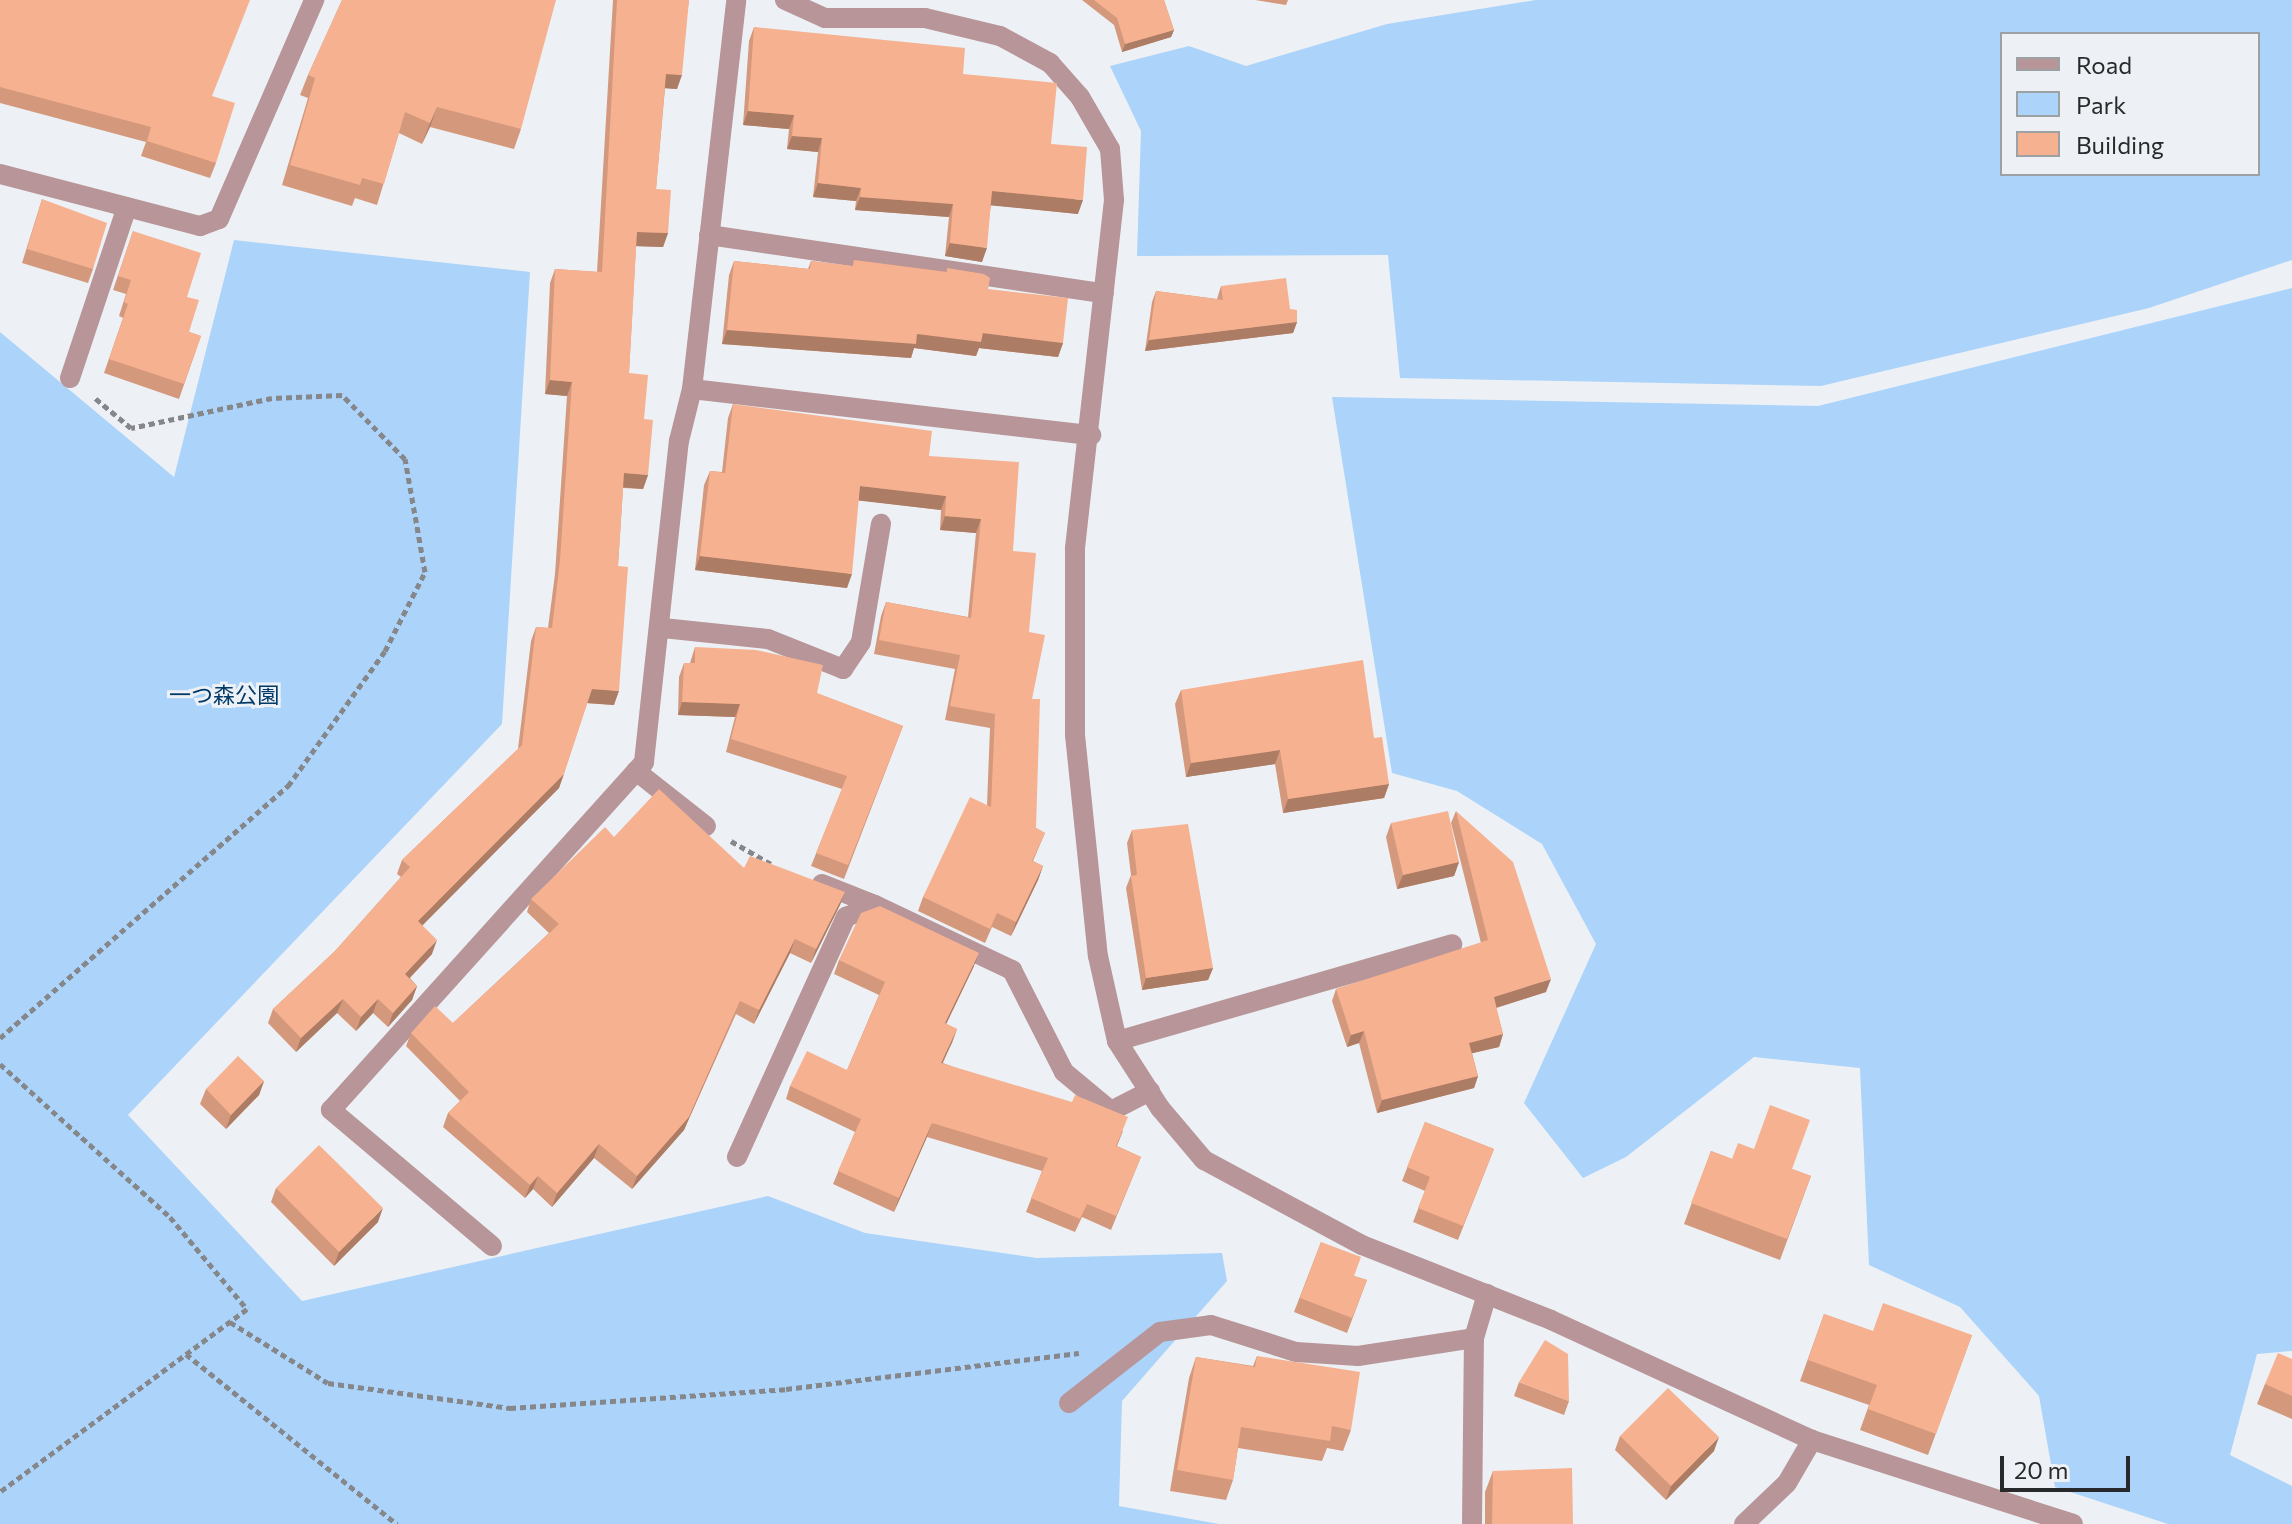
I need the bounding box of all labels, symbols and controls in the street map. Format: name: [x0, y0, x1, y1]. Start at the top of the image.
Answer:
legend: [2000, 32, 2260, 176]
text: Road: [2076, 50, 2132, 79]
text: Park: [2076, 90, 2126, 119]
text: Building: [2076, 130, 2164, 159]
park label: 一つ森公園: [169, 682, 279, 708]
scale bar: [2004, 1440, 2134, 1490]
text: 20 m: [2014, 1455, 2068, 1484]

